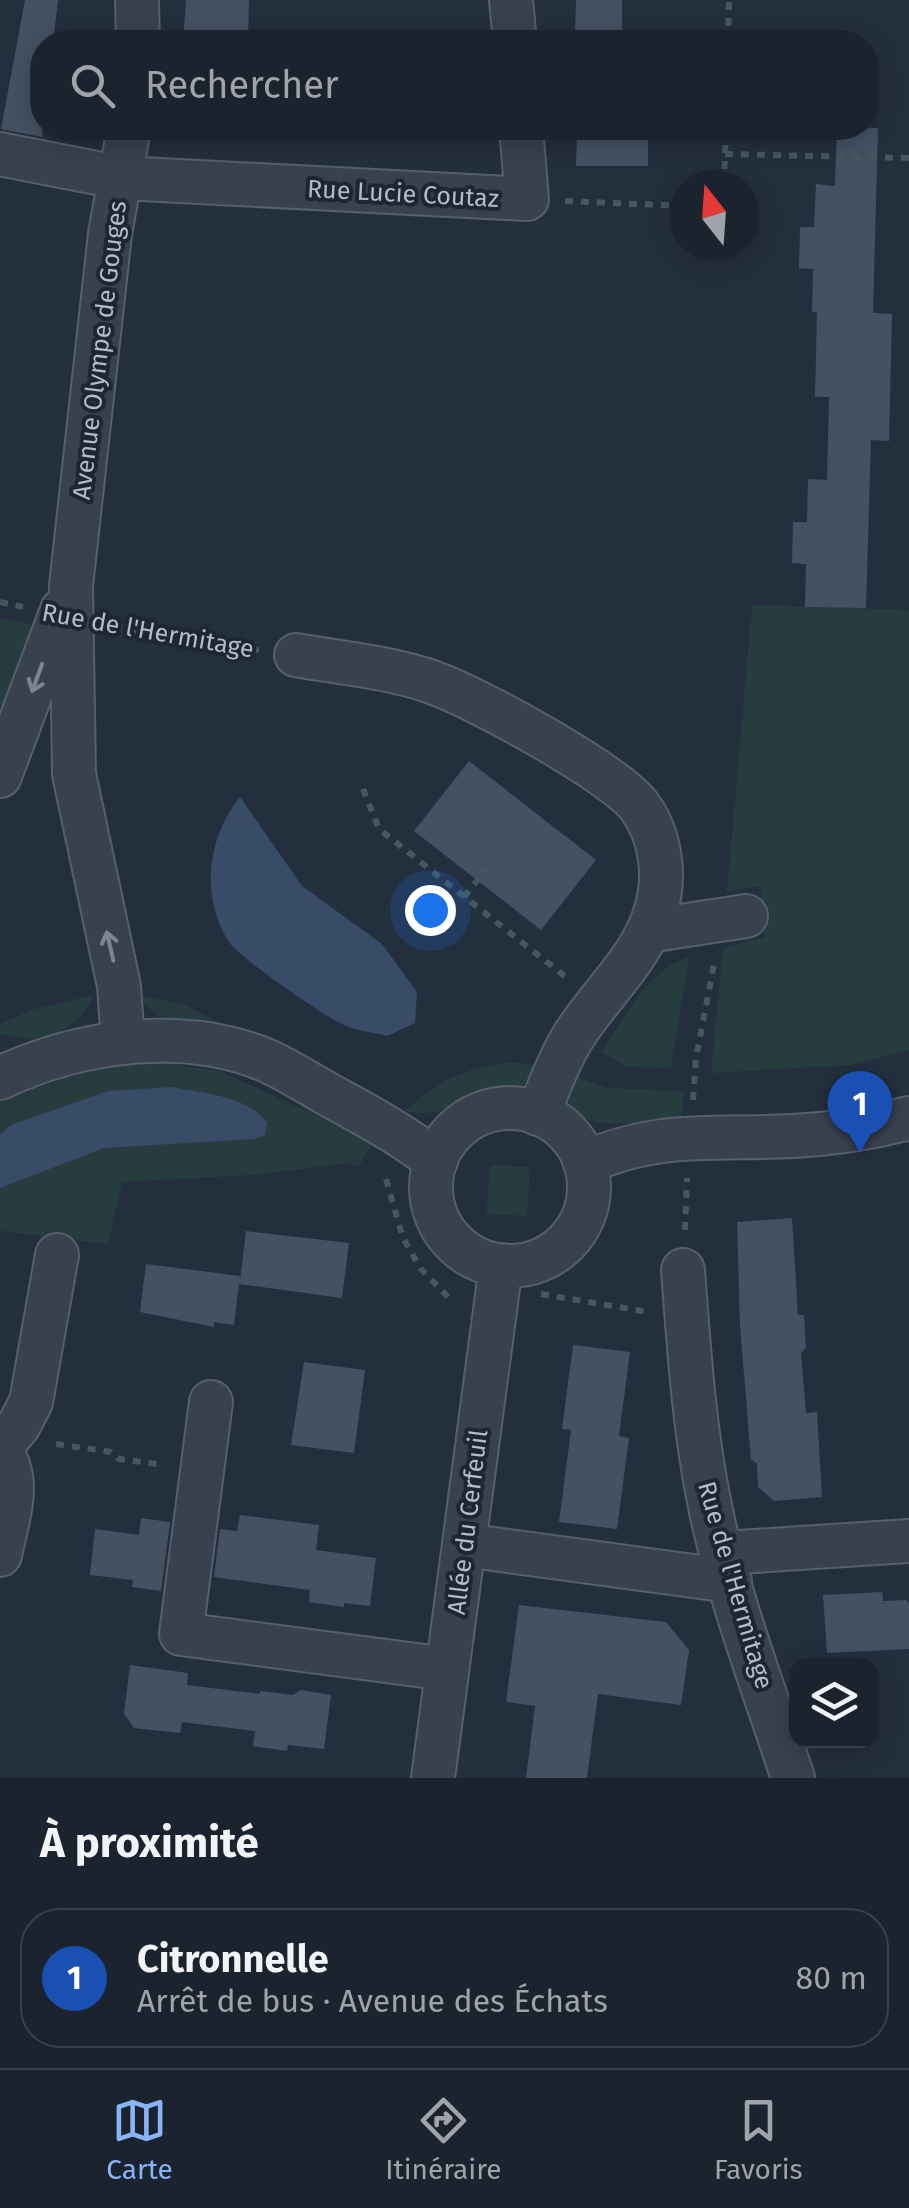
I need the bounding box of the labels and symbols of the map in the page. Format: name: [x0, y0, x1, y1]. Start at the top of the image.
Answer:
north arrow: [669, 170, 759, 260]
street label: Rue Lucie Coutaz: [306, 174, 500, 214]
street label: Avenue Olympe de Gouges: [67, 199, 133, 501]
street label: Rue de l'Hermitage: [39, 598, 256, 664]
one-way arrow: [27, 661, 45, 692]
your location: [405, 885, 456, 936]
one-way arrow: [100, 931, 118, 963]
pin: 1: [828, 1070, 892, 1153]
street label: Allée du Cerfeuil: [442, 1428, 494, 1616]
street label: Rue de l'Hermitage: [691, 1478, 779, 1693]

